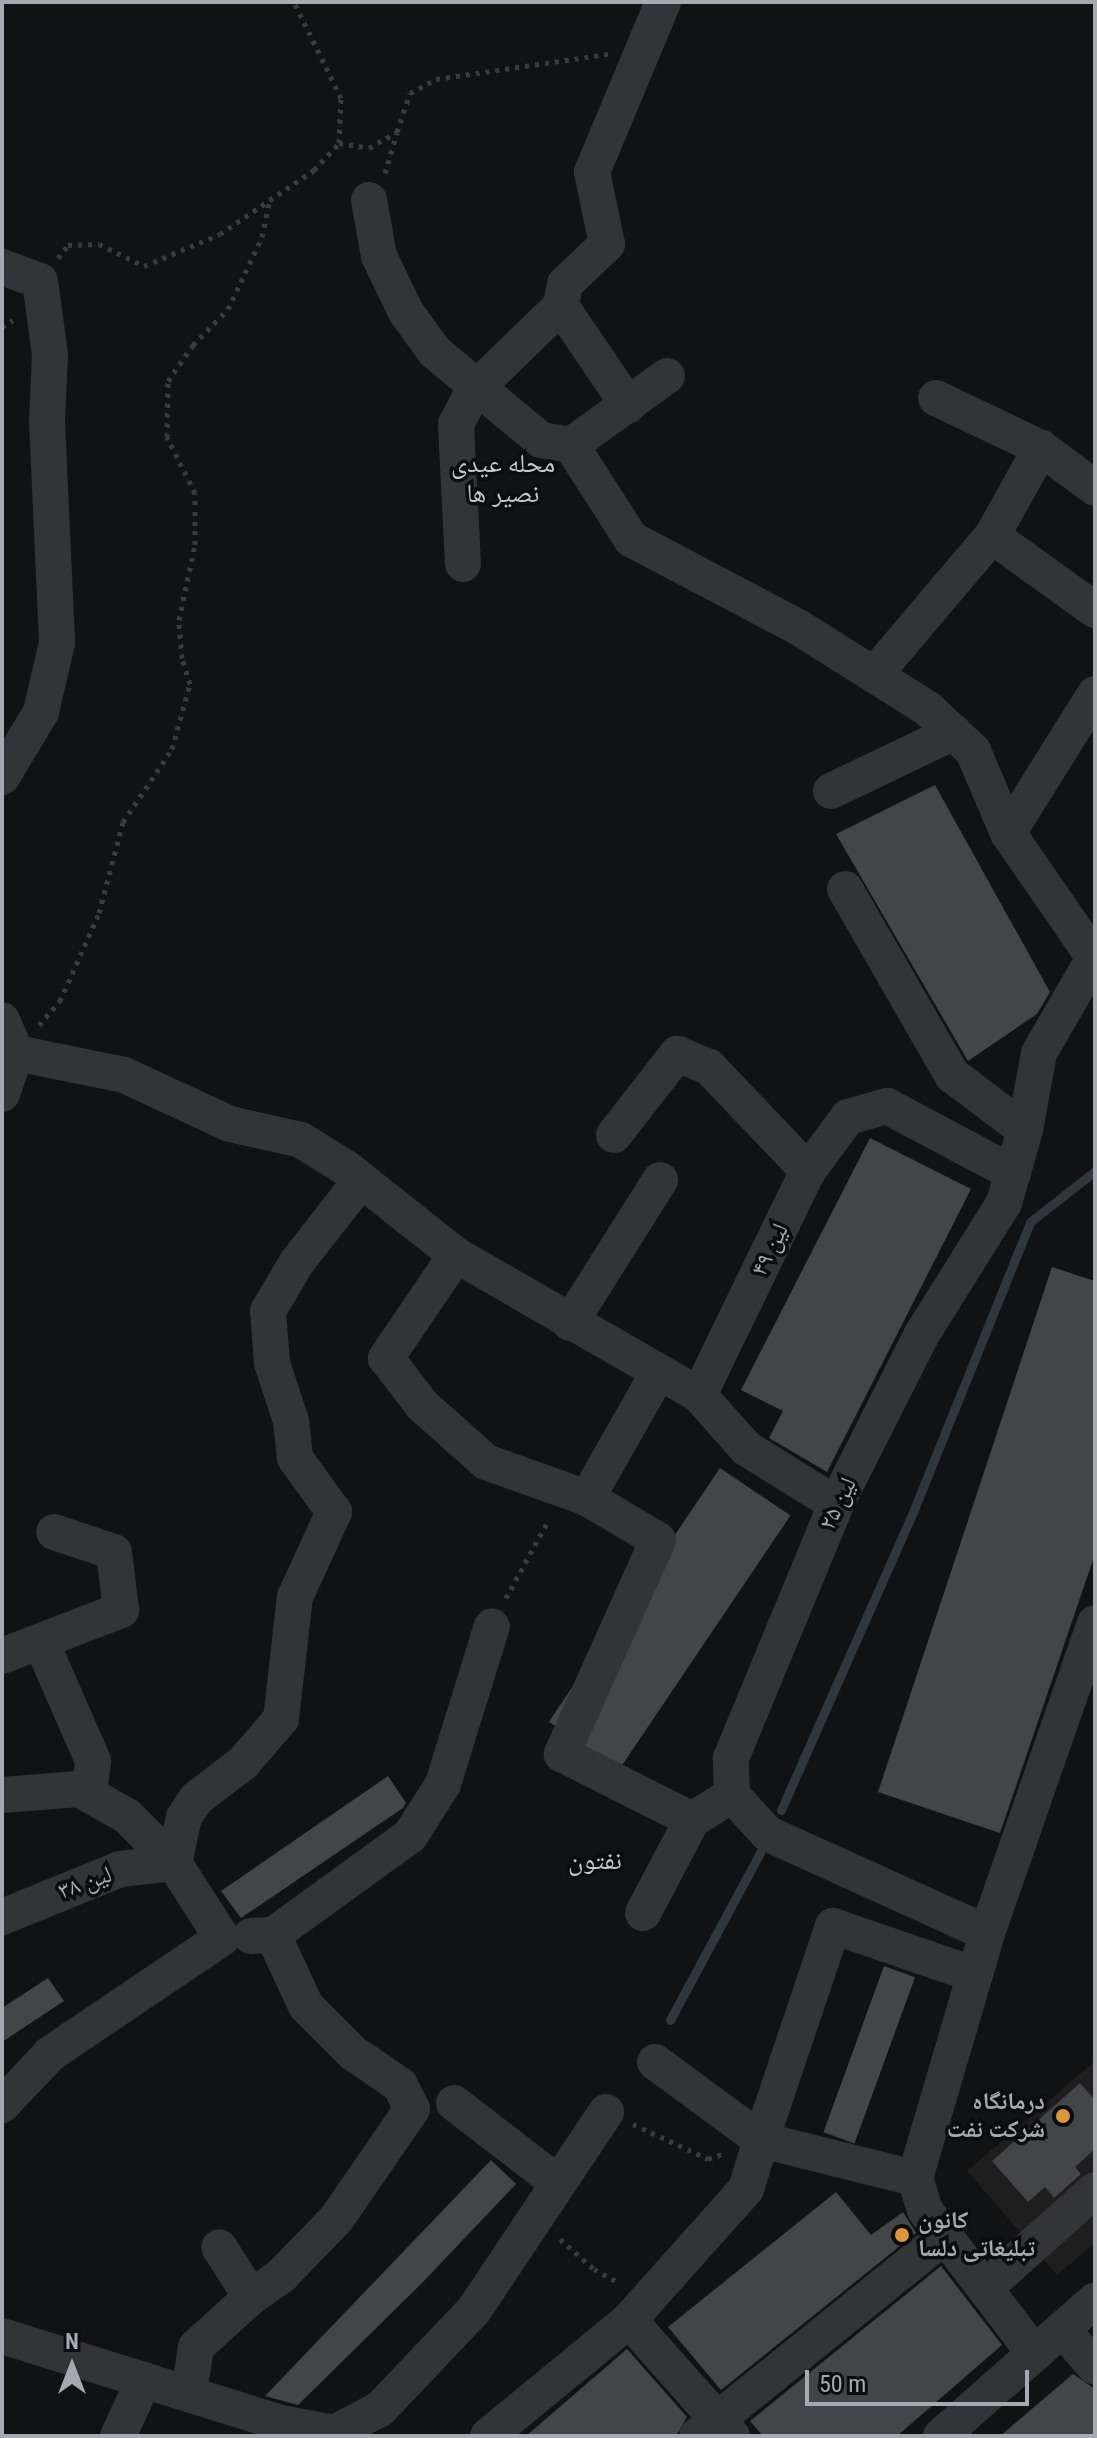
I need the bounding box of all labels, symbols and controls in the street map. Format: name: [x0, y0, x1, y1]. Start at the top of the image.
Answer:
district label: محله عیدی نصیر ها: [451, 448, 555, 510]
street label: لین ۴۹: [745, 1219, 795, 1281]
street label: لین ۲۵: [813, 1473, 863, 1535]
district label: نفتون: [568, 1845, 622, 1877]
street label: لین ۳۸: [54, 1860, 116, 1906]
place label: درمانگاه شرکت نفت: [947, 2088, 1045, 2144]
marker: درمانگاه شرکت نفت: [1052, 2105, 1074, 2127]
place label: کانون تبلیغاتی دلسا: [918, 2207, 1035, 2263]
marker: کانون تبلیغاتی دلسا: [893, 2226, 911, 2244]
north arrow: [32, 2326, 112, 2406]
text: N: [65, 2329, 79, 2354]
scale bar: [809, 2354, 1033, 2404]
text: 50 m: [819, 2370, 866, 2398]

